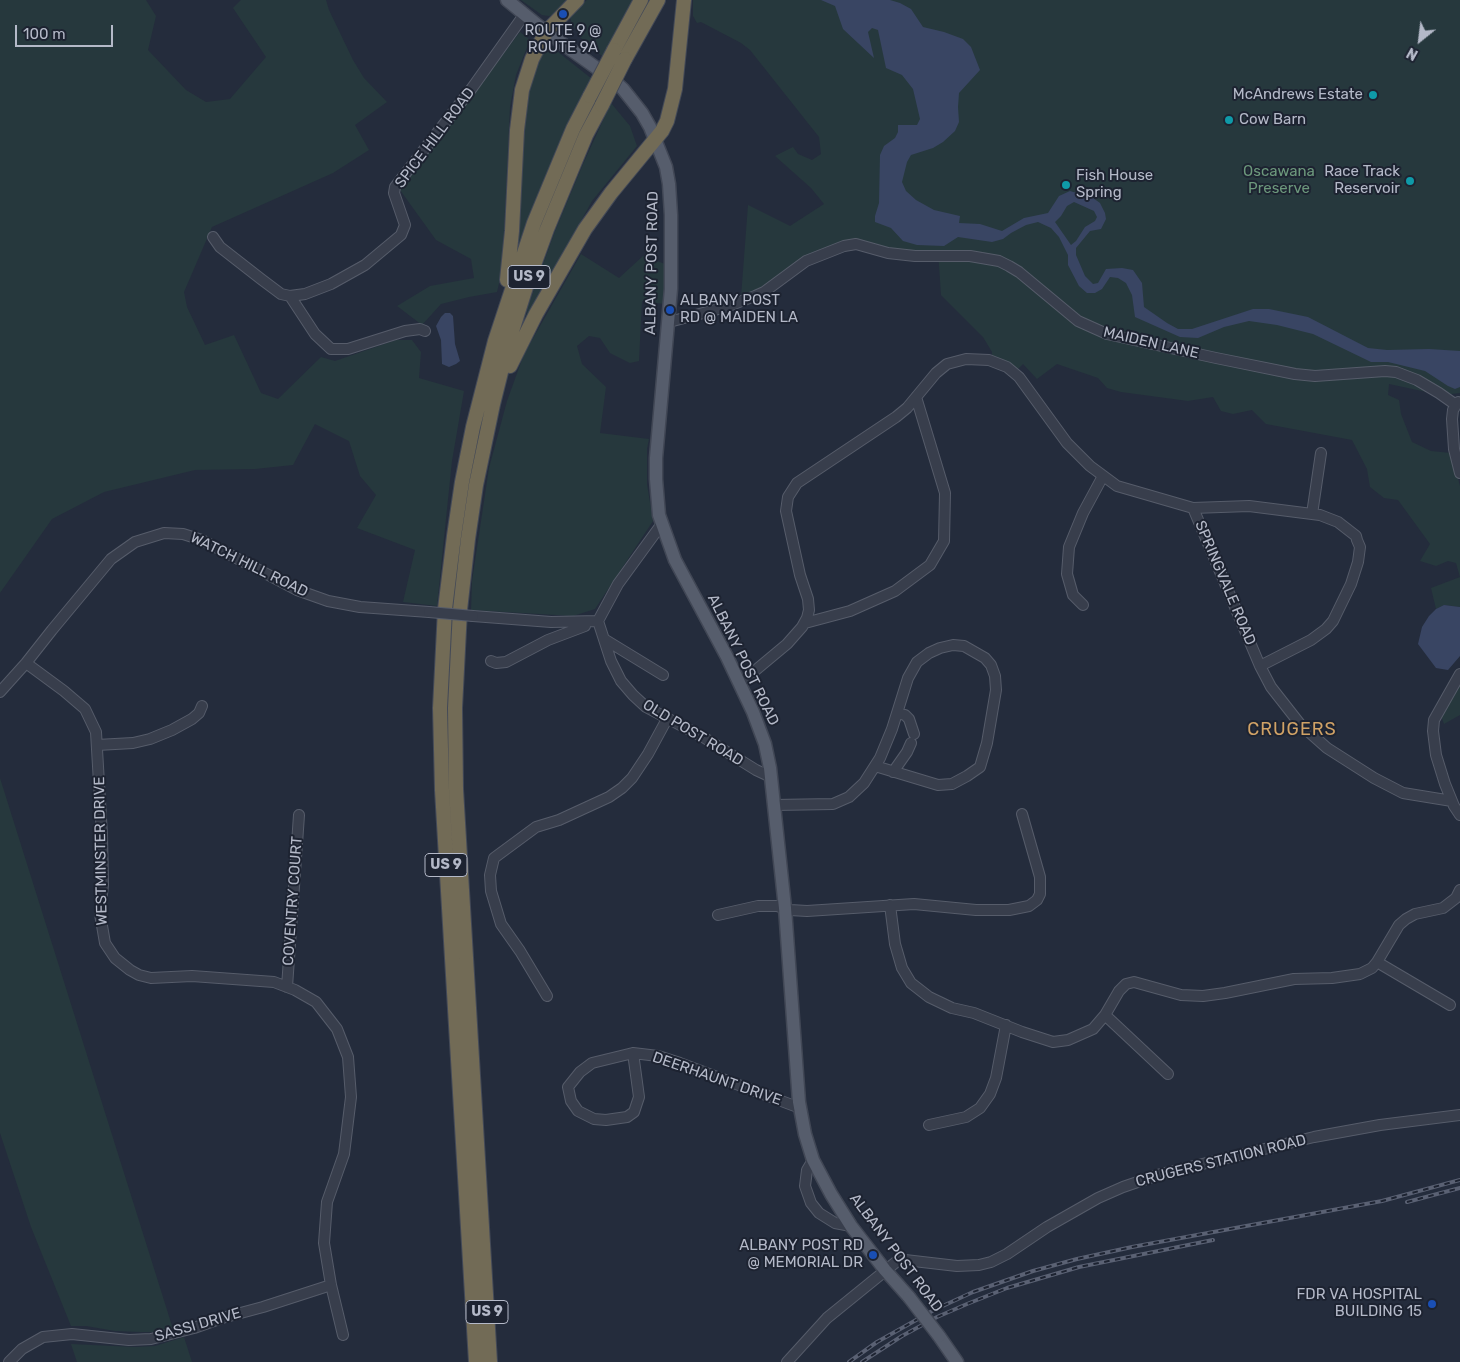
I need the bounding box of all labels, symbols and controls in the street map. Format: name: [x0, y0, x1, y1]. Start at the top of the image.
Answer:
marker: ROUTE 9 @ ROUTE 9A: [557, 8, 569, 20]
scale bar: [18, 15, 115, 47]
north arrow: [1395, 15, 1445, 65]
place label: ROUTE 9 @ ROUTE 9A: [525, 22, 601, 57]
text: 100 m: [23, 25, 65, 43]
text: N: [1404, 44, 1421, 63]
street label: SPICE HILL ROAD: [391, 84, 479, 192]
place label: McAndrews Estate: [1233, 86, 1363, 104]
marker: McAndrews Estate: [1367, 89, 1379, 101]
place label: Cow Barn: [1239, 111, 1306, 129]
marker: Cow Barn: [1223, 114, 1235, 126]
park label: Oscawana Preserve: [1243, 163, 1315, 198]
place label: Race Track Reservoir: [1324, 163, 1400, 198]
place label: Fish House Spring: [1076, 167, 1153, 202]
marker: Race Track Reservoir: [1404, 175, 1416, 187]
marker: Fish House Spring: [1060, 179, 1072, 191]
street label: ALBANY POST ROAD: [642, 191, 662, 335]
road number: US 9: [508, 266, 550, 288]
place label: ALBANY POST RD @ MAIDEN LA: [680, 292, 798, 327]
marker: ALBANY POST RD @ MAIDEN LA: [664, 304, 676, 316]
street label: MAIDEN LANE: [1101, 323, 1201, 363]
street label: SPRINGVALE ROAD: [1191, 518, 1259, 648]
street label: WATCH HILL ROAD: [187, 529, 311, 601]
street label: ALBANY POST ROAD: [703, 591, 783, 729]
street label: OLD POST ROAD: [639, 696, 747, 770]
district label: CRUGERS: [1246, 719, 1338, 741]
street label: WESTMINSTER DRIVE: [91, 776, 111, 926]
street label: COVENTRY COURT: [279, 836, 307, 966]
road number: US 9: [425, 854, 467, 876]
street label: DEERHAUNT DRIVE: [650, 1048, 784, 1110]
street label: CRUGERS STATION ROAD: [1134, 1131, 1308, 1191]
street label: ALBANY POST ROAD: [846, 1190, 946, 1316]
place label: ALBANY POST RD @ MEMORIAL DR: [739, 1237, 863, 1272]
marker: ALBANY POST RD @ MEMORIAL DR: [867, 1249, 879, 1261]
place label: FDR VA HOSPITAL BUILDING 15: [1297, 1286, 1422, 1321]
marker: FDR VA HOSPITAL BUILDING 15: [1426, 1298, 1438, 1310]
road number: US 9: [466, 1300, 508, 1324]
street label: SASSI DRIVE: [153, 1304, 243, 1346]

